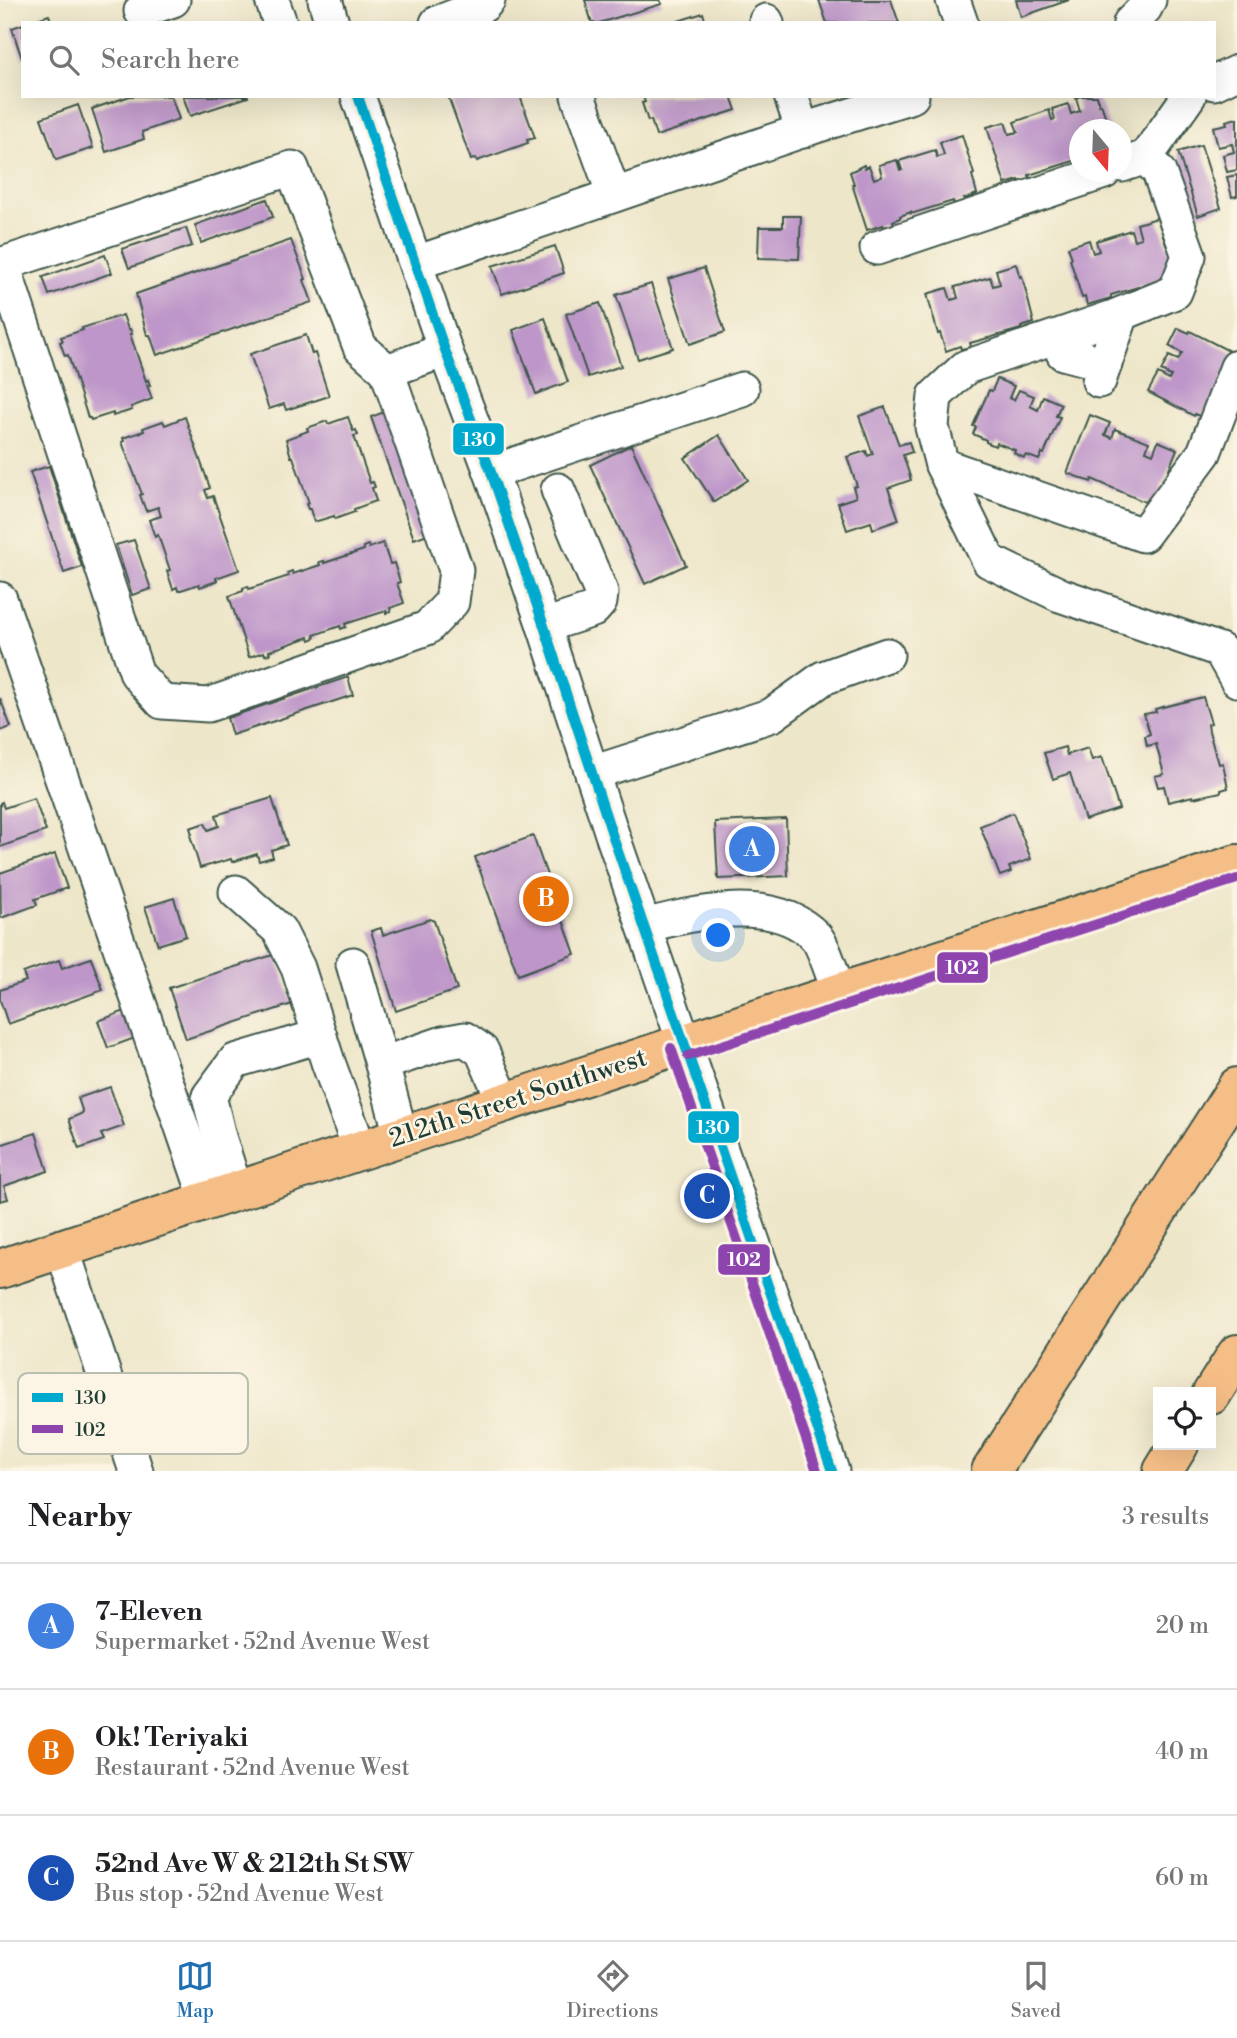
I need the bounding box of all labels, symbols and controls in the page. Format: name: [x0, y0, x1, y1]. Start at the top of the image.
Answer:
search box: [21, 21, 1216, 98]
icon: search: [45, 41, 83, 79]
text: Search here: [101, 44, 240, 76]
north arrow: [1069, 119, 1132, 182]
line badge: 130: [452, 422, 505, 456]
text: 130: [462, 428, 496, 452]
pin: A: [729, 823, 775, 875]
pin: B: [523, 873, 569, 925]
your location: [701, 918, 735, 952]
line badge: 102: [936, 951, 989, 984]
text: 102: [945, 956, 979, 980]
street label: 212th Street Southwest: [385, 1041, 651, 1155]
line badge: 130: [687, 1110, 740, 1144]
text: 130: [696, 1116, 730, 1140]
pin: C: [684, 1170, 730, 1222]
line badge: 102: [717, 1243, 771, 1276]
text: 102: [727, 1248, 761, 1272]
legend: [18, 1373, 248, 1454]
text: 130: [75, 1386, 106, 1410]
map controls: [1153, 1387, 1216, 1450]
button: locate: [1153, 1387, 1216, 1450]
text: 102: [75, 1418, 106, 1442]
text: Nearby: [28, 1498, 132, 1536]
text: 3 results: [1122, 1503, 1209, 1531]
text: 7-Eleven: [95, 1596, 202, 1628]
text: A: [43, 1612, 59, 1640]
text: 20 m: [1156, 1612, 1209, 1640]
text: Supermarket · 52nd Avenue West: [95, 1628, 430, 1656]
text: Ok! Teriyaki: [95, 1722, 248, 1754]
text: B: [42, 1738, 60, 1766]
text: 40 m: [1155, 1738, 1209, 1766]
text: Restaurant · 52nd Avenue West: [95, 1754, 410, 1782]
text: 52nd Ave W & 212th St SW: [95, 1848, 414, 1880]
text: C: [43, 1864, 59, 1892]
text: 60 m: [1155, 1864, 1209, 1892]
text: Bus stop · 52nd Avenue West: [95, 1880, 384, 1908]
tab: Map: [176, 1957, 214, 2023]
tab: Directions: [567, 1957, 658, 2023]
tab: Saved: [1011, 1957, 1061, 2023]

